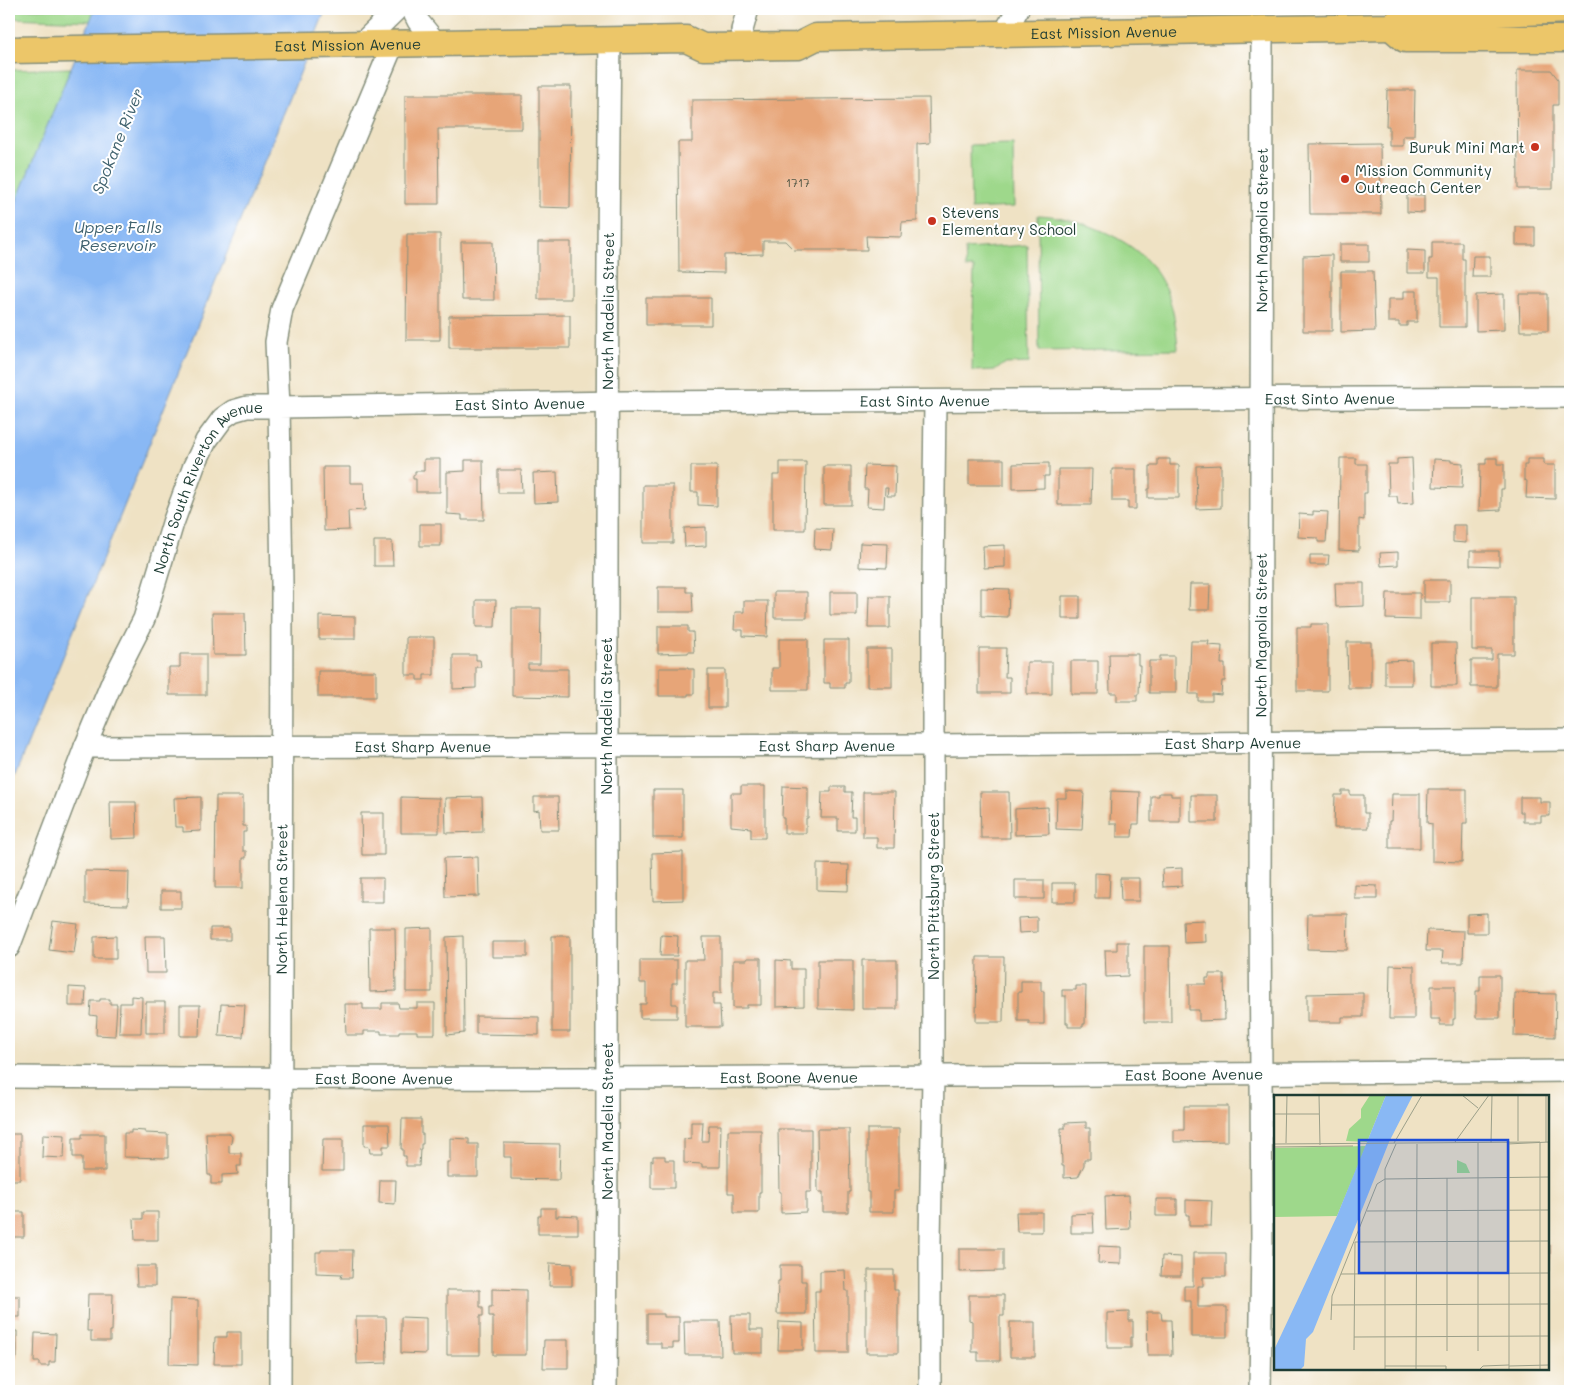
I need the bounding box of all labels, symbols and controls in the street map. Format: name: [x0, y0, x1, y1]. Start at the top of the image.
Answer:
street label: East Mission Avenue: [1031, 21, 1177, 43]
street label: East Mission Avenue: [275, 33, 421, 56]
water label: Spokane River: [86, 85, 148, 197]
place label: Buruk Mini Mart: [1409, 137, 1525, 157]
marker: Buruk Mini Mart: [1529, 141, 1541, 153]
street label: North Magnolia Street: [1251, 148, 1272, 313]
place label: Mission Community Outreach Center: [1355, 160, 1492, 197]
marker: Mission Community Outreach Center: [1339, 173, 1351, 185]
house number: 1717: [786, 174, 810, 190]
place label: Stevens Elementary School: [942, 202, 1077, 239]
marker: Stevens Elementary School: [926, 215, 938, 227]
water label: Upper Falls Reservoir: [74, 216, 162, 255]
street label: North Madelia Street: [597, 232, 618, 390]
street label: East Sinto Avenue: [1265, 388, 1395, 409]
street label: East Sinto Avenue: [860, 390, 990, 411]
street label: East Sinto Avenue: [455, 393, 585, 414]
street label: North South Riverton Avenue: [148, 397, 263, 576]
street label: North Magnolia Street: [1250, 553, 1271, 718]
street label: North Madelia Street: [596, 637, 616, 795]
street label: East Sharp Avenue: [1165, 732, 1301, 753]
street label: East Sharp Avenue: [759, 735, 895, 755]
street label: East Sharp Avenue: [355, 736, 491, 756]
street label: North Pittsburg Street: [923, 812, 943, 980]
street label: North Helena Street: [271, 824, 291, 974]
street label: North Madelia Street: [597, 1042, 617, 1200]
street label: East Boone Avenue: [1125, 1064, 1263, 1085]
street label: East Boone Avenue: [720, 1067, 858, 1087]
street label: East Boone Avenue: [315, 1068, 453, 1088]
inset map: [1274, 1095, 1549, 1370]

